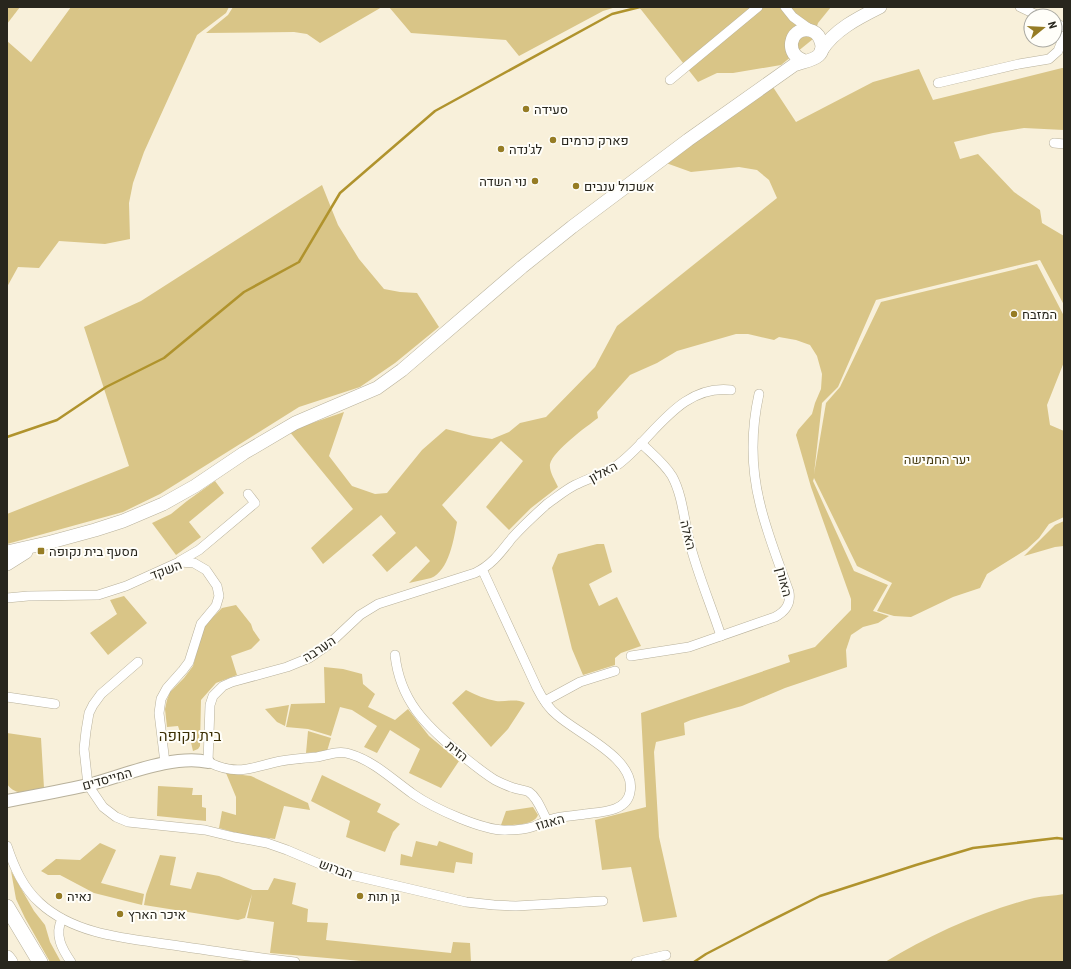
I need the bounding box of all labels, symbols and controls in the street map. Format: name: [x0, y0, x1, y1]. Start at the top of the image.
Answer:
north arrow: [1023, 8, 1063, 48]
text: N: [1045, 20, 1059, 31]
place label: סעידה: [534, 102, 568, 117]
marker: סעידה: [521, 104, 531, 114]
place label: פארק כרמים: [561, 133, 629, 148]
marker: פארק כרמים: [548, 135, 558, 145]
place label: לג'נדה: [509, 142, 542, 157]
marker: לג'נדה: [496, 144, 506, 154]
place label: נוי השדה: [479, 174, 527, 189]
marker: נוי השדה: [530, 176, 540, 186]
place label: אשכול ענבים: [584, 179, 654, 194]
marker: אשכול ענבים: [571, 181, 581, 191]
place label: המזבח: [1022, 307, 1057, 322]
marker: המזבח: [1009, 309, 1019, 319]
park label: יער החמישה: [904, 452, 970, 467]
street label: האלון: [586, 458, 620, 486]
street label: האלה: [677, 518, 699, 552]
place label: מסעף בית נקופה: [49, 544, 138, 559]
marker: מסעף בית נקופה: [36, 546, 46, 556]
street label: השקד: [148, 557, 184, 583]
street label: האורן: [773, 566, 795, 598]
street label: הערבה: [300, 633, 338, 665]
district label: בית נקופה: [159, 727, 221, 745]
street label: הזית: [443, 737, 471, 765]
street label: המייסדים: [80, 765, 134, 793]
street label: האגוז: [534, 811, 566, 833]
street label: הברוש: [317, 856, 355, 882]
place label: נאיה: [67, 889, 92, 904]
place label: גן תות: [368, 889, 400, 904]
marker: נאיה: [54, 891, 64, 901]
marker: גן תות: [355, 891, 365, 901]
place label: איכר הארץ: [128, 907, 186, 922]
marker: איכר הארץ: [115, 909, 125, 919]

